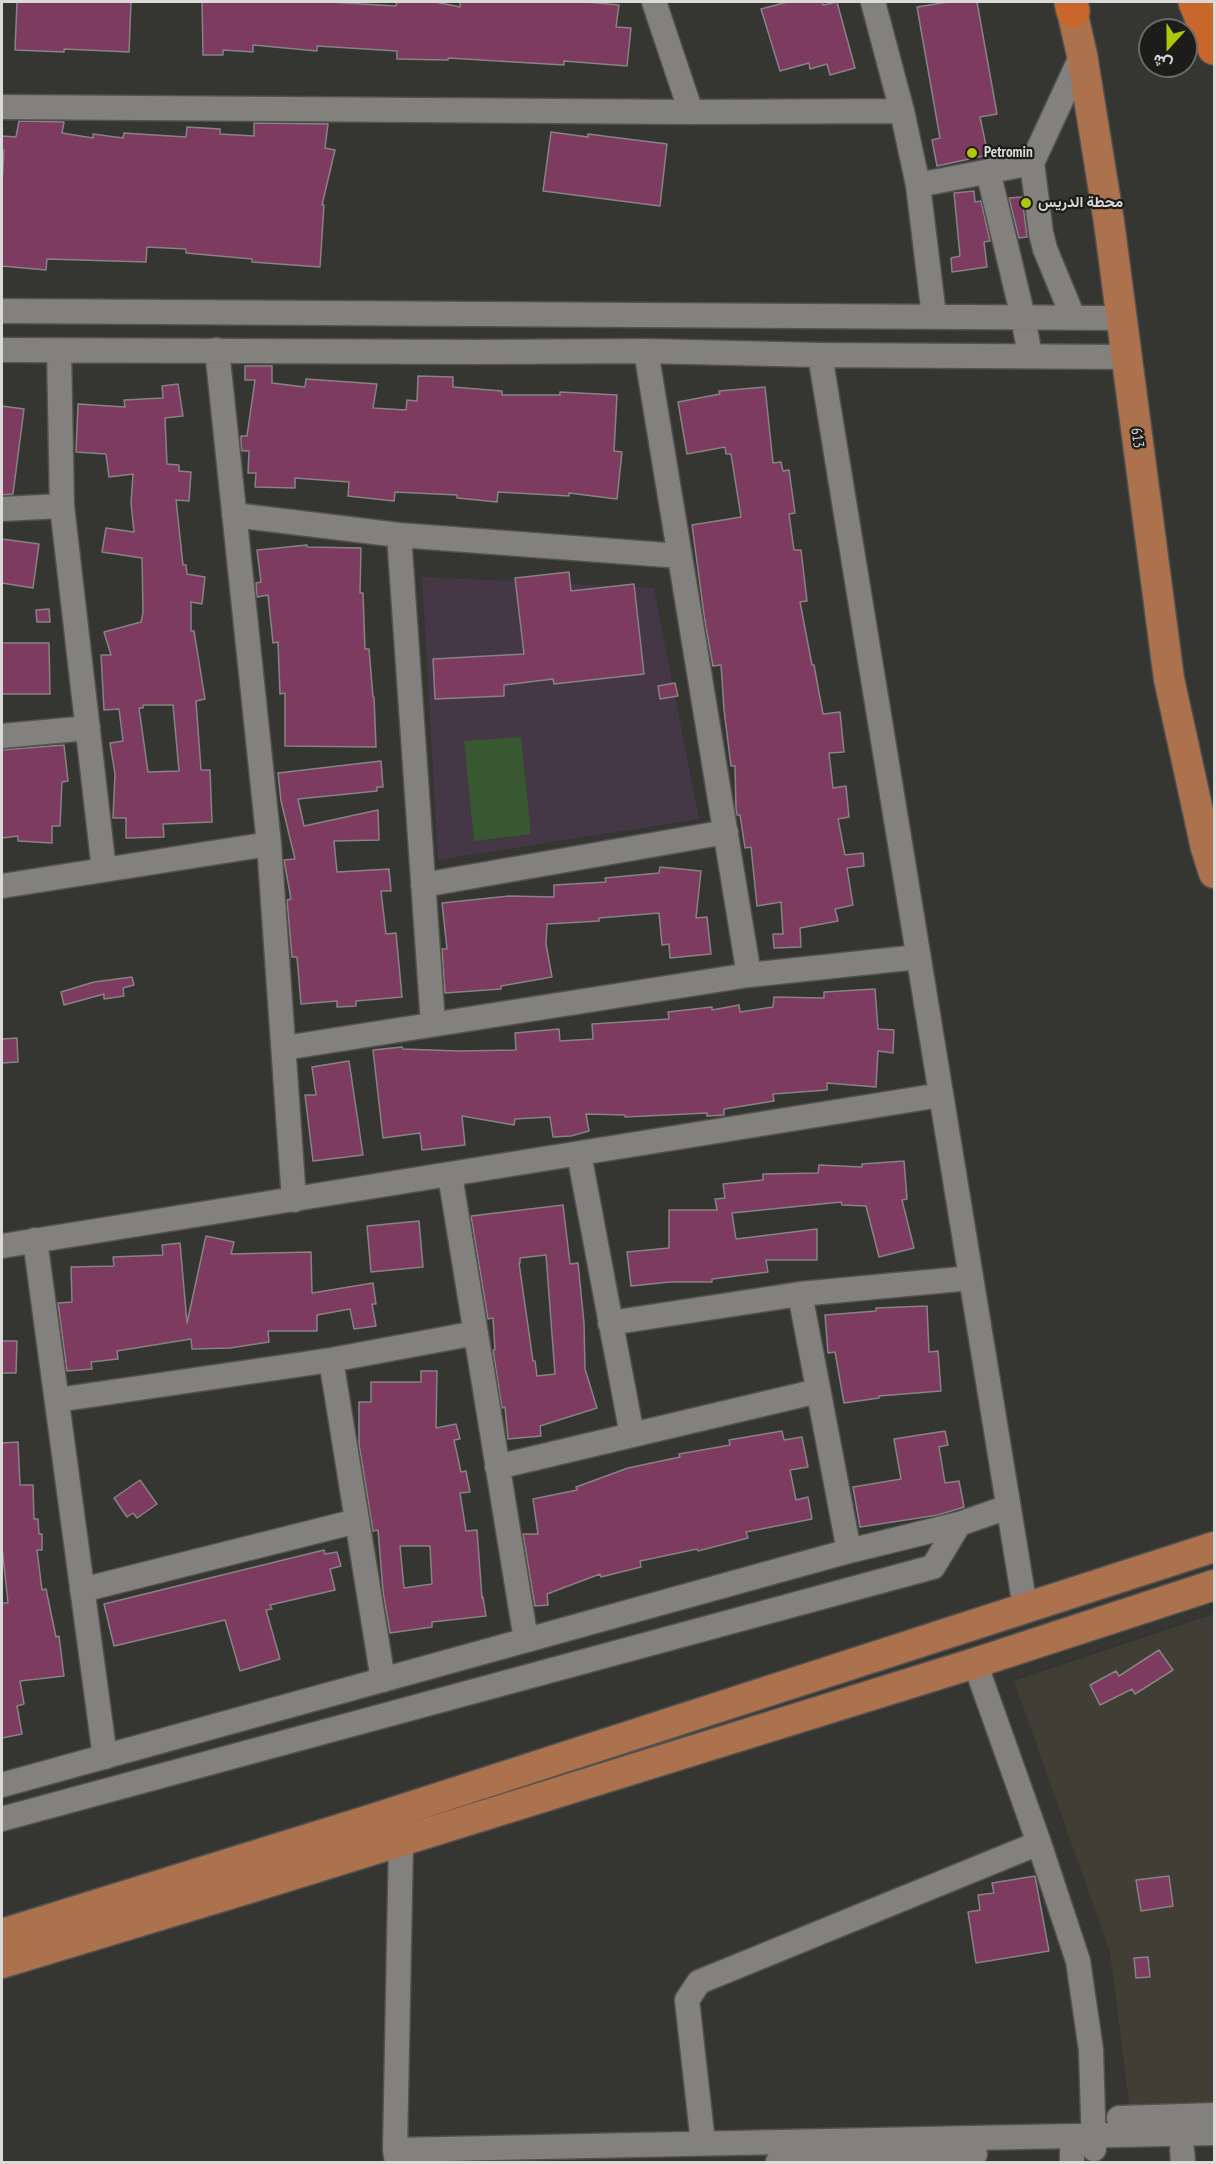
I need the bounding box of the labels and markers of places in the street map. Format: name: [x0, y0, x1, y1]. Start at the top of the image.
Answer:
place label: Petromin: [984, 144, 1033, 162]
marker: Petromin: [965, 146, 979, 160]
place label: محطة الدريس: [1038, 194, 1123, 212]
marker: محطة الدريس: [1019, 196, 1033, 210]

